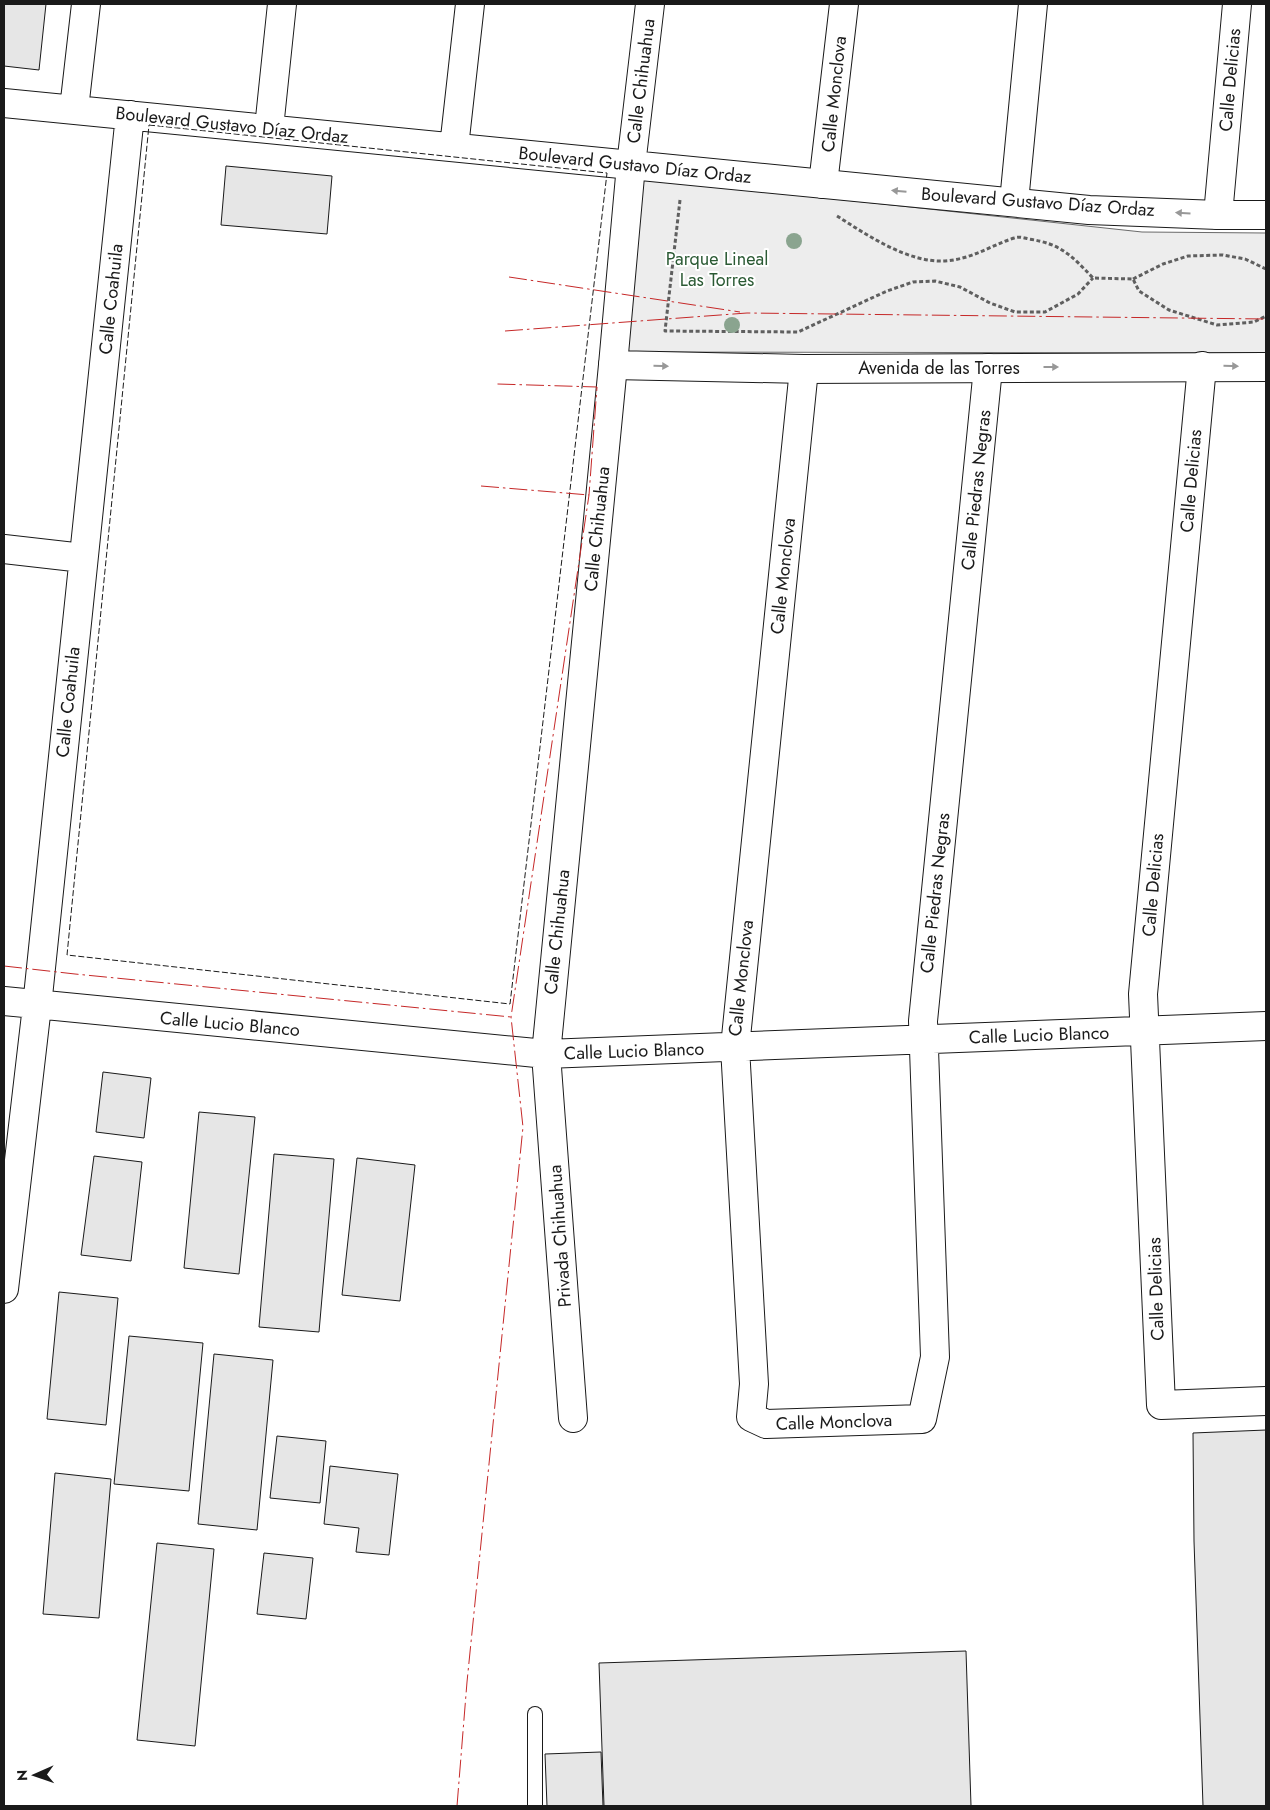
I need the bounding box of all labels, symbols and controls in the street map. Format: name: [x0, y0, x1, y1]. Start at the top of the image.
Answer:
street label: Calle Chihuahua: [620, 17, 662, 145]
street label: Calle Delicias: [1213, 27, 1247, 133]
street label: Calle Monclova: [815, 35, 853, 153]
street label: Boulevard Gustavo Díaz Ordaz: [114, 100, 350, 150]
street label: Boulevard Gustavo Díaz Ordaz: [517, 140, 753, 190]
street label: Boulevard Gustavo Díaz Ordaz: [920, 181, 1156, 223]
one-way arrow: [890, 187, 906, 195]
one-way arrow: [1174, 209, 1190, 217]
street label: Calle Coahuila: [92, 242, 130, 356]
park label: Parque Lineal Las Torres: [666, 246, 768, 293]
street label: Avenida de las Torres: [858, 355, 1020, 381]
one-way arrow: [654, 362, 670, 370]
one-way arrow: [1044, 363, 1060, 371]
one-way arrow: [1224, 363, 1240, 371]
street label: Calle Piedras Negras: [955, 409, 997, 571]
street label: Calle Delicias: [1174, 428, 1208, 534]
street label: Calle Chihuahua: [578, 465, 616, 593]
street label: Calle Monclova: [764, 517, 802, 635]
street label: Calle Coahuila: [49, 645, 87, 759]
street label: Calle Piedras Negras: [914, 812, 956, 974]
street label: Calle Delicias: [1136, 832, 1170, 938]
street label: Calle Chihuahua: [538, 868, 576, 996]
street label: Calle Monclova: [722, 919, 760, 1037]
street label: Calle Lucio Blanco: [159, 1005, 301, 1043]
street label: Calle Lucio Blanco: [968, 1020, 1110, 1050]
street label: Calle Lucio Blanco: [563, 1036, 705, 1066]
street label: Privada Chihuahua: [542, 1164, 578, 1308]
street label: Calle Delicias: [1141, 1237, 1171, 1341]
street label: Calle Monclova: [775, 1407, 893, 1437]
north arrow: [10, 1750, 60, 1800]
text: N: [12, 1770, 32, 1781]

